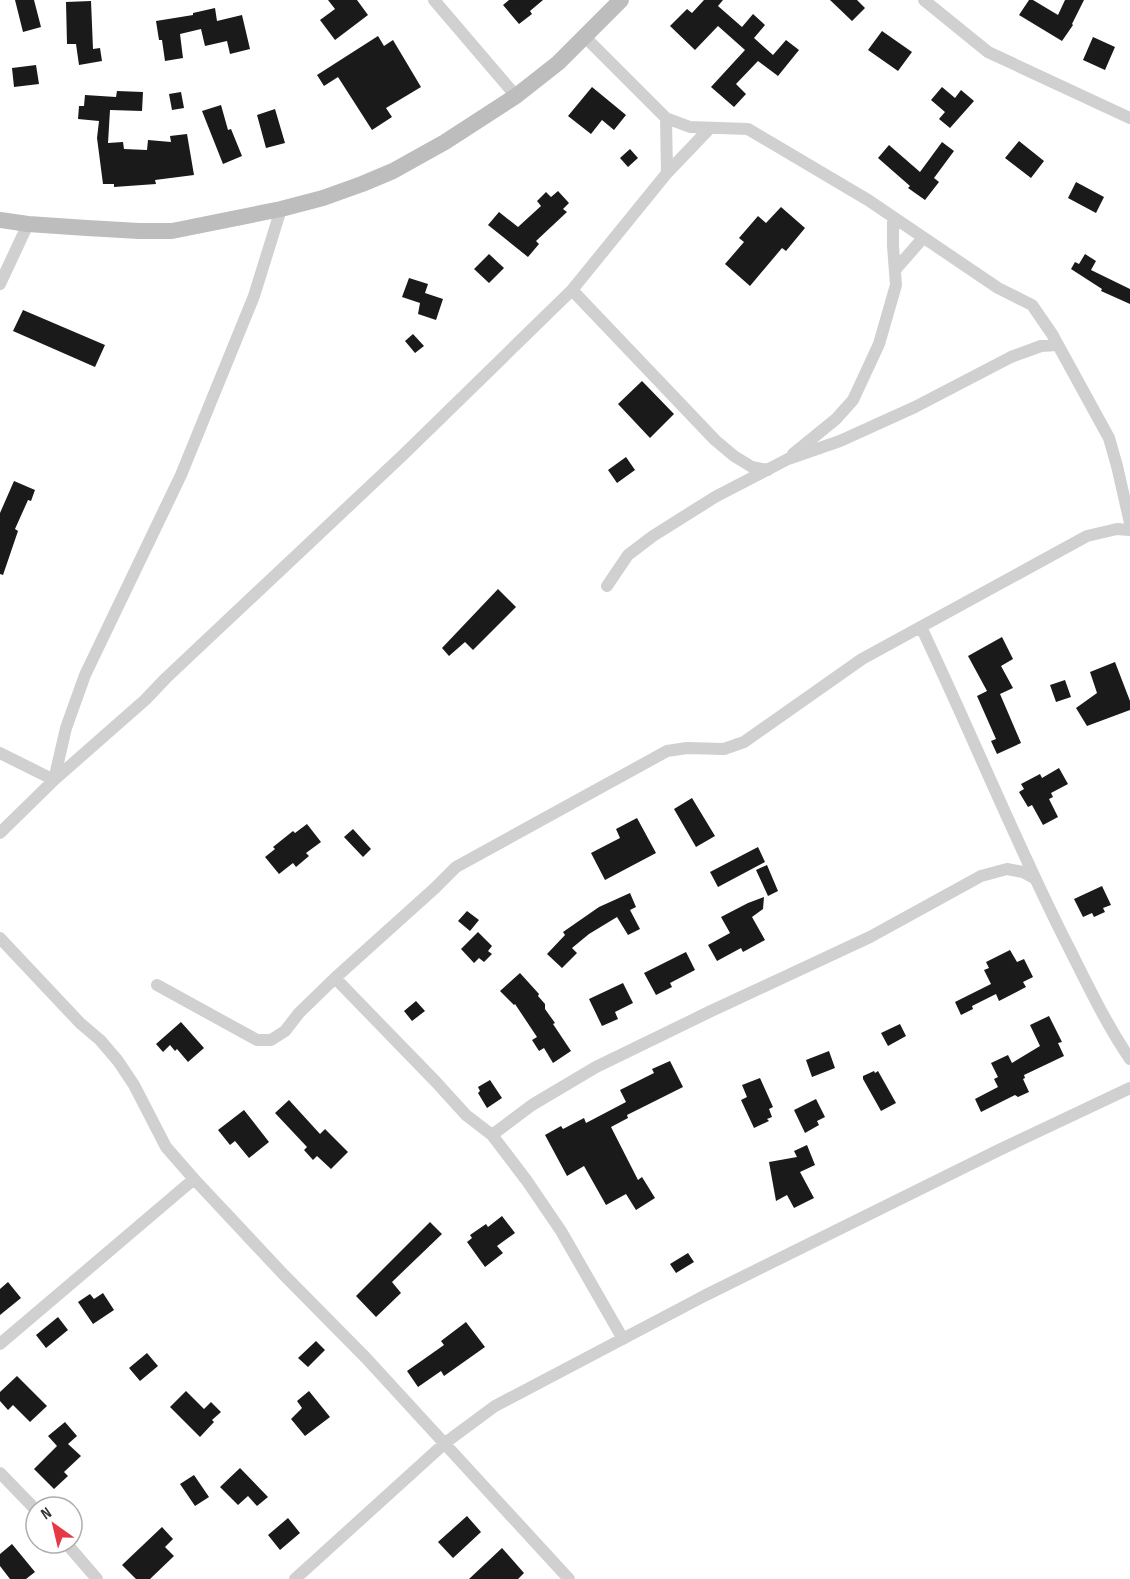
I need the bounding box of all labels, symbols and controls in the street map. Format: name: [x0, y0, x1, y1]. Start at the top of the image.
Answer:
north arrow: [24, 1495, 84, 1555]
text: N: [38, 1504, 55, 1524]

